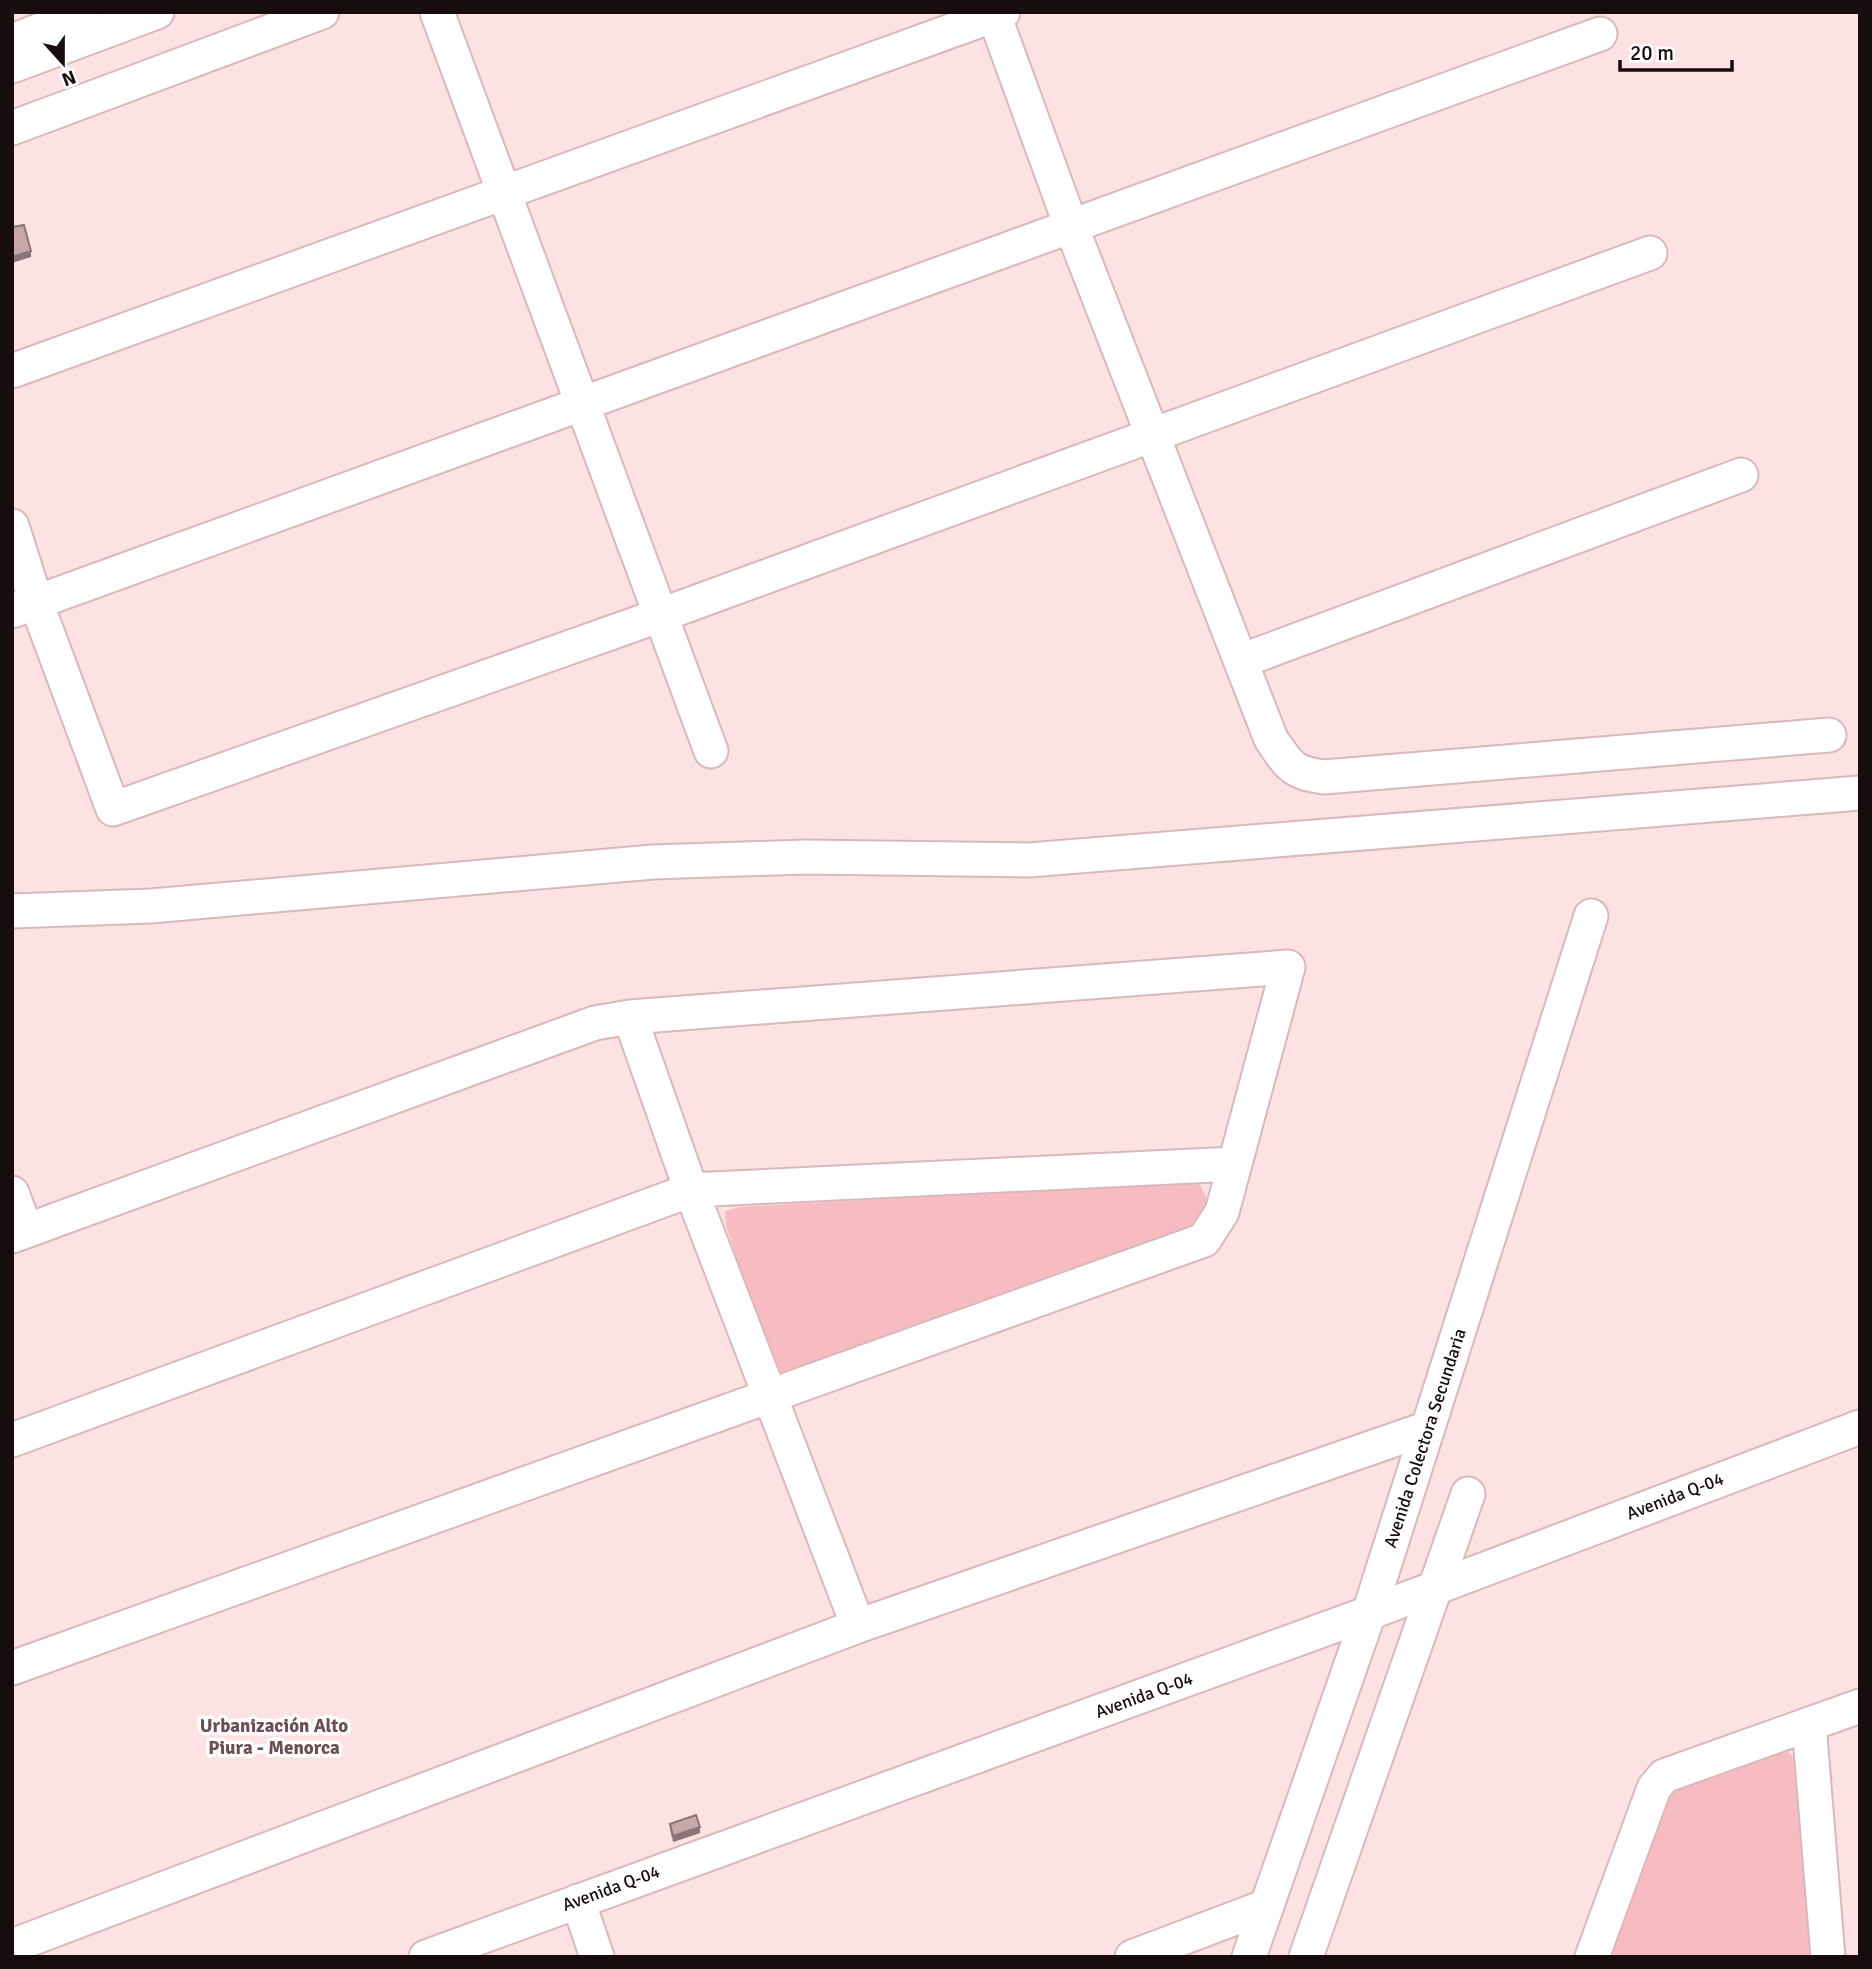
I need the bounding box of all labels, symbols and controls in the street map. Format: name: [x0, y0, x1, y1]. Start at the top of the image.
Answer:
north arrow: [28, 28, 98, 98]
scale bar: [1620, 28, 1732, 72]
text: 20 m: [1630, 40, 1674, 66]
text: N: [58, 64, 79, 92]
street label: Avenida Colectora Secundaria: [1379, 1325, 1471, 1551]
street label: Avenida Q-04: [1623, 1467, 1727, 1525]
street label: Avenida Q-04: [1092, 1667, 1196, 1723]
district label: Urbanización Alto Piura - Menorca: [200, 1714, 348, 1760]
street label: Avenida Q-04: [559, 1860, 663, 1916]

